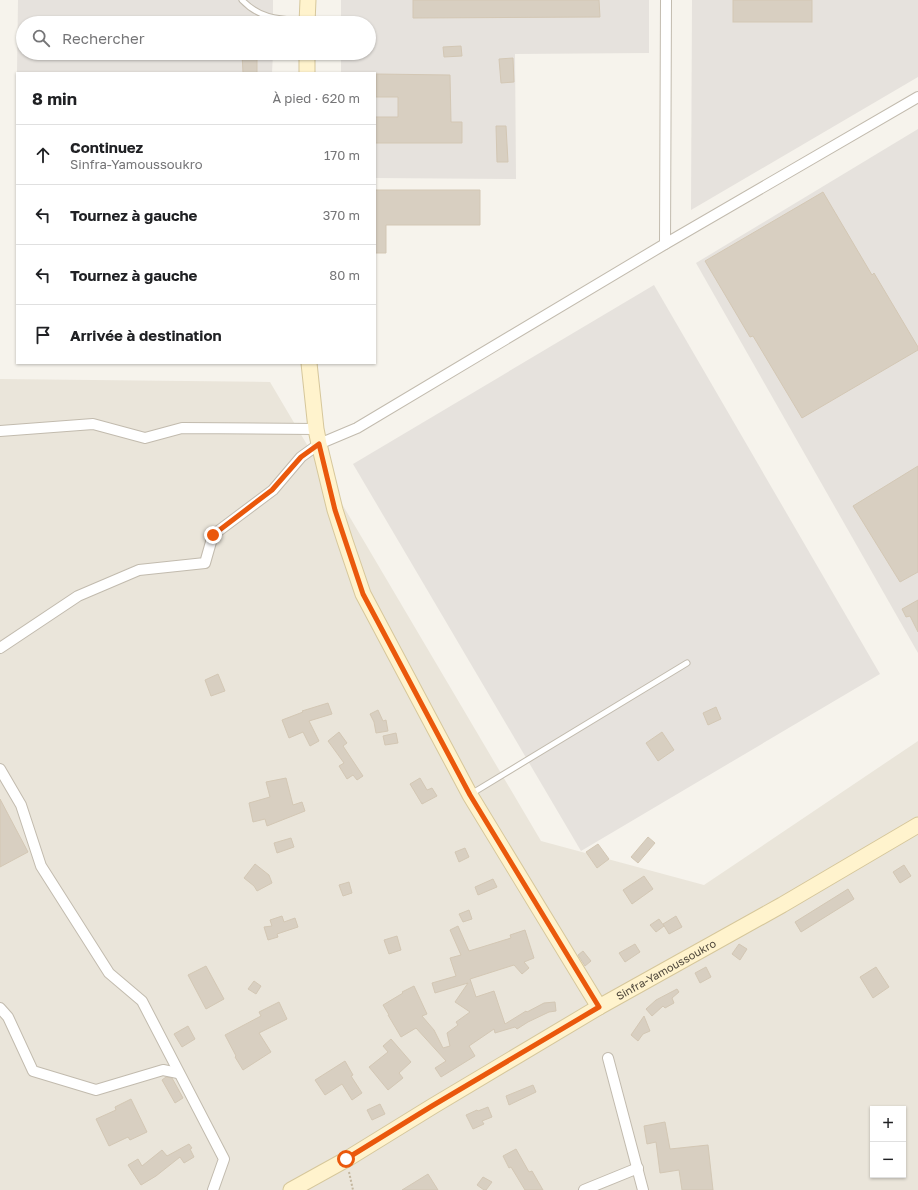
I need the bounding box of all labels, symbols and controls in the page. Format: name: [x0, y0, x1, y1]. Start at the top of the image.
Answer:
search box: [16, 16, 376, 60]
icon: search: [30, 27, 52, 49]
text: Rechercher: [62, 29, 145, 47]
text: 8 min: [32, 88, 77, 109]
text: À pied · 620 m: [272, 90, 360, 106]
text: Continuez: [70, 138, 143, 156]
icon: ahead: [32, 144, 54, 166]
text: 170 m: [324, 147, 360, 163]
text: Sinfra-Yamoussoukro: [70, 156, 203, 172]
icon: left: [32, 204, 54, 226]
text: Tournez à gauche: [70, 206, 197, 224]
text: 370 m: [323, 207, 360, 223]
icon: left: [32, 264, 54, 286]
text: Tournez à gauche: [70, 266, 197, 284]
text: 80 m: [329, 267, 360, 283]
icon: arrive: [32, 324, 54, 346]
text: Arrivée à destination: [70, 326, 222, 344]
route end: [204, 526, 222, 544]
street label: Sinfra-Yamoussoukro: [614, 936, 718, 1002]
map controls: [870, 1106, 906, 1178]
button: +: [870, 1106, 906, 1142]
button: −: [870, 1142, 906, 1178]
route start: [337, 1150, 355, 1168]

